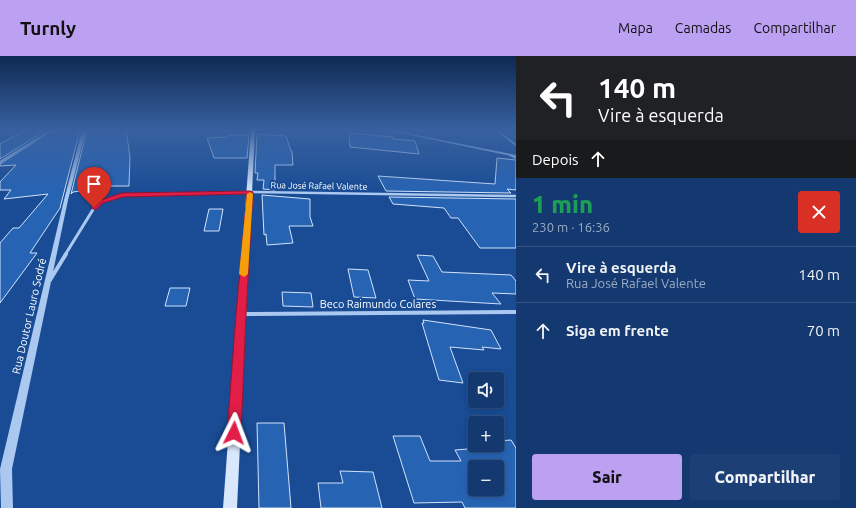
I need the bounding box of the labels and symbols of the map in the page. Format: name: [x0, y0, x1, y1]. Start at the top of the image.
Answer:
pin: [77, 167, 111, 208]
street label: Rua José Rafael Valente: [270, 180, 368, 192]
street label: Rua Doutor Lauro Sodré: [10, 257, 48, 375]
street label: Beco Raimundo Colares: [320, 298, 436, 310]
position arrow: [213, 412, 255, 454]

